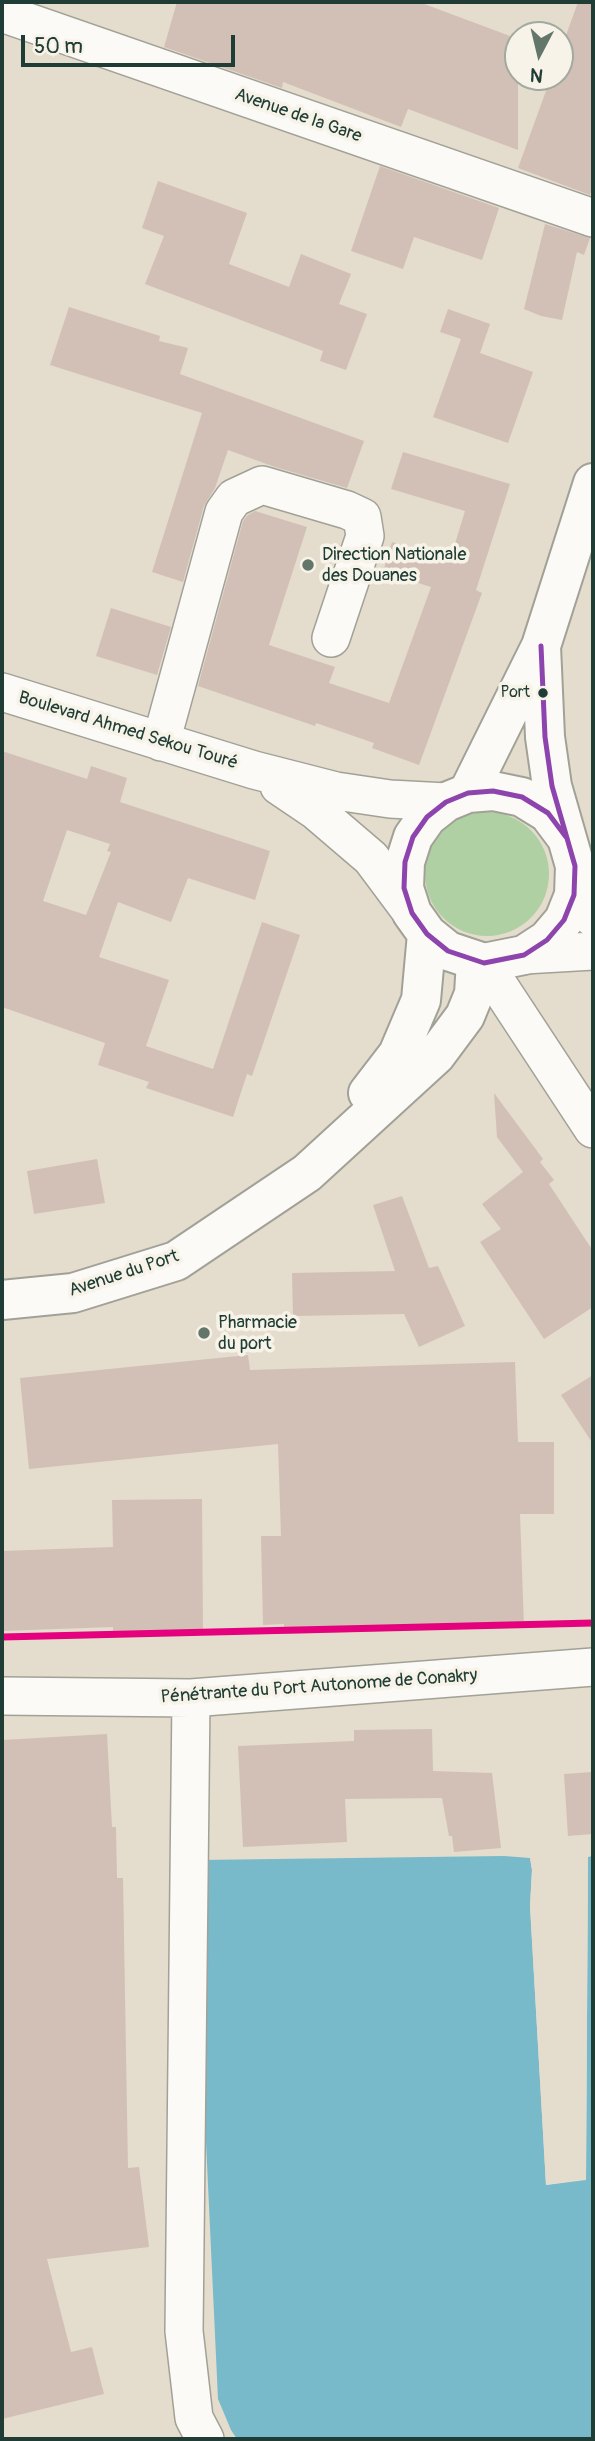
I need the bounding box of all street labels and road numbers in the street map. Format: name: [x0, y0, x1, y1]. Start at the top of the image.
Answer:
street label: Avenue de la Gare: [232, 84, 364, 148]
street label: Boulevard Ahmed Sekou Touré: [16, 687, 240, 775]
street label: Avenue du Port: [66, 1246, 182, 1302]
street label: Pénétrante du Port Autonome de Conakry: [160, 1665, 478, 1709]

